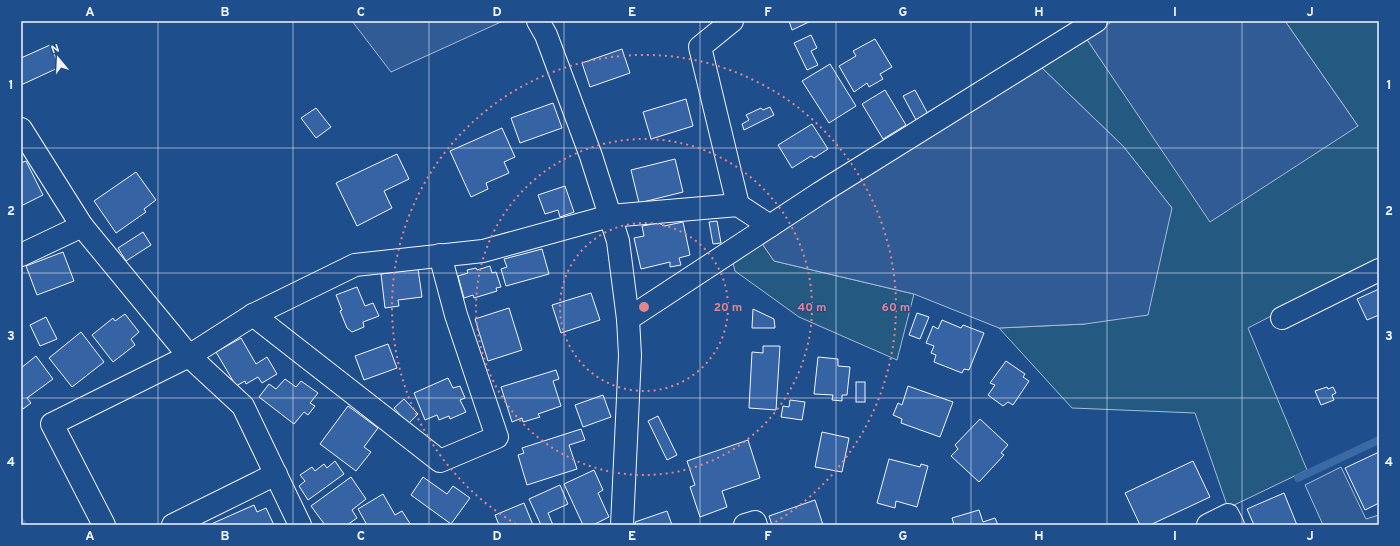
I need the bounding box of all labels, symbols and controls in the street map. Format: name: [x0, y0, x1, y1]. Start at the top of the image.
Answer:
text: A: [85, 5, 95, 21]
text: B: [221, 5, 230, 21]
text: C: [357, 5, 365, 21]
text: D: [492, 5, 502, 21]
text: E: [628, 5, 636, 21]
text: F: [764, 5, 772, 21]
text: G: [899, 5, 908, 21]
text: H: [1034, 5, 1044, 21]
text: I: [1173, 5, 1177, 21]
text: J: [1306, 5, 1314, 21]
north arrow: [38, 38, 78, 78]
text: N: [49, 42, 61, 57]
text: 1: [8, 78, 14, 94]
text: 1: [1386, 78, 1392, 94]
text: 2: [7, 204, 15, 220]
text: 2: [1385, 204, 1393, 220]
centre of rings: [637, 300, 651, 314]
text: 20 m: [714, 300, 742, 316]
text: 40 m: [797, 300, 827, 316]
text: 60 m: [882, 300, 910, 316]
text: 3: [7, 329, 15, 345]
text: 3: [1385, 329, 1393, 345]
text: 4: [7, 455, 15, 471]
text: 4: [1385, 455, 1393, 471]
text: A: [85, 529, 95, 545]
text: B: [221, 529, 230, 545]
text: C: [357, 529, 365, 545]
text: D: [492, 529, 502, 545]
text: E: [628, 529, 636, 545]
text: F: [764, 529, 772, 545]
text: G: [899, 529, 908, 545]
text: H: [1034, 529, 1044, 545]
text: I: [1173, 529, 1177, 545]
text: J: [1306, 529, 1314, 545]

